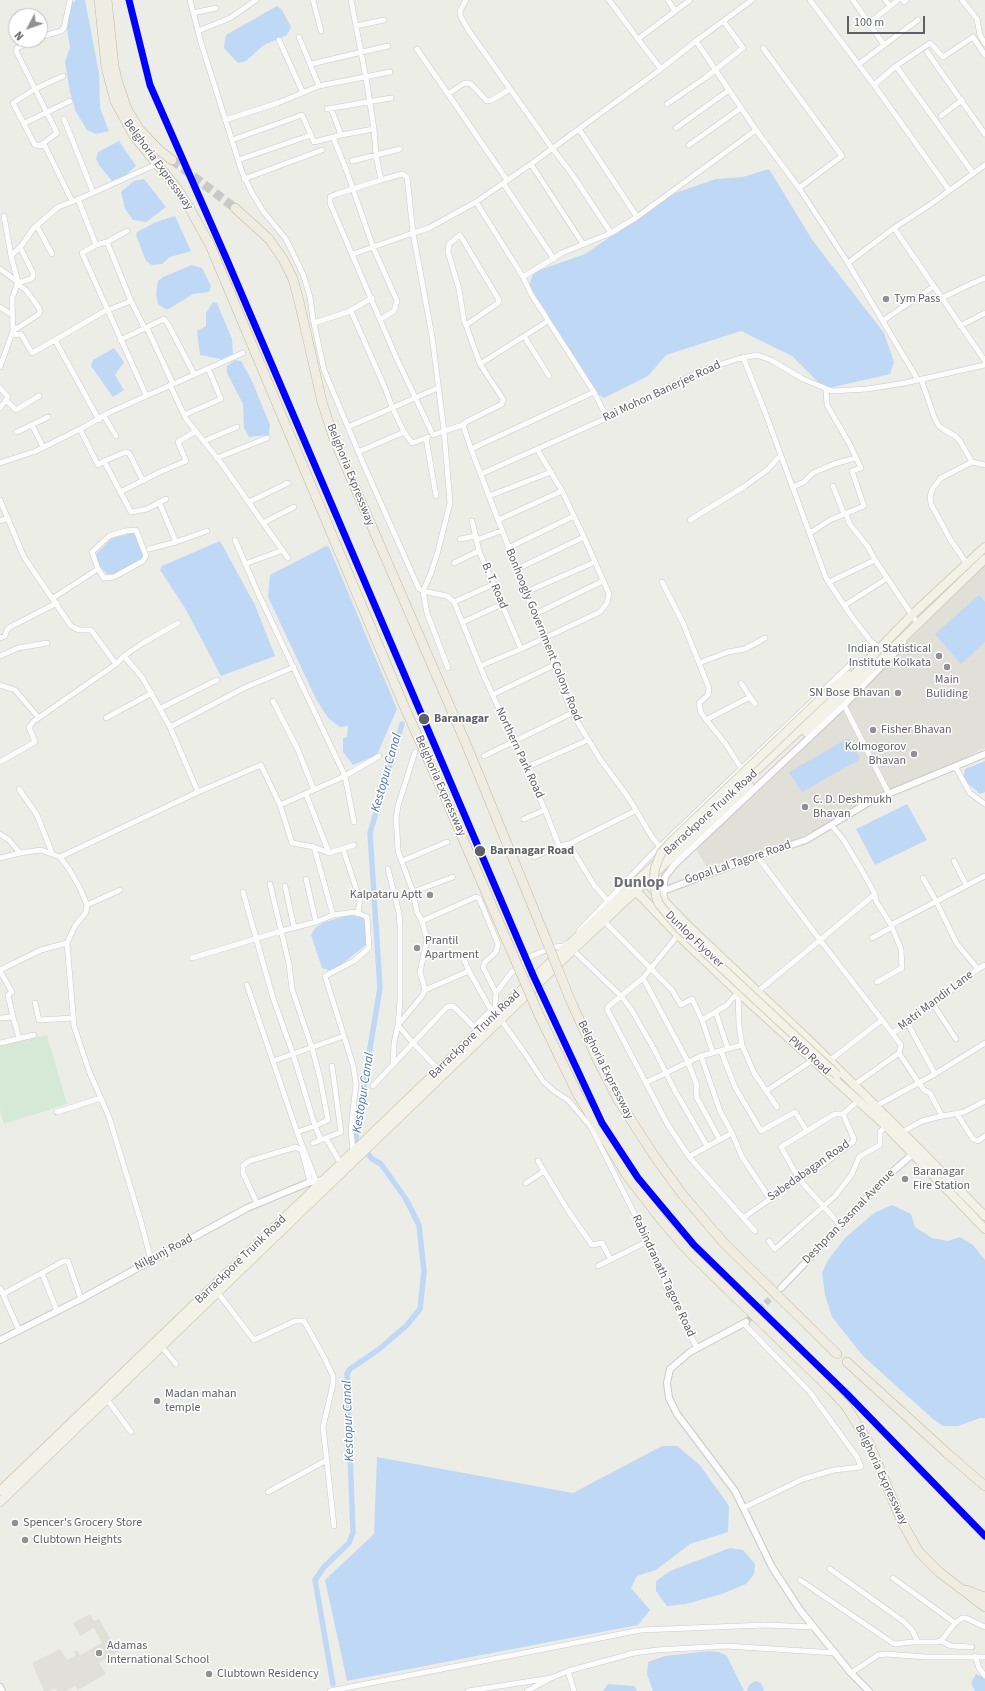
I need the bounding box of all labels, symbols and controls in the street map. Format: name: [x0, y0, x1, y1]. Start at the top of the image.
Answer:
north arrow: [8, 8, 48, 48]
scale bar: [849, 8, 927, 34]
text: 100 m: [854, 14, 884, 31]
text: N: [11, 28, 27, 43]
street label: Belghoria Expressway: [120, 117, 196, 213]
place label: Tym Pass: [894, 292, 940, 306]
marker: Tym Pass: [881, 294, 891, 304]
street label: Rai Mohon Banerjee Road: [601, 358, 723, 426]
street label: Belghoria Expressway: [323, 422, 377, 528]
street label: Bonhoogly Government Colony Road: [502, 547, 584, 723]
street label: B. T. Road: [478, 561, 510, 611]
place label: Indian Statistical Institute Kolkata: [848, 642, 931, 670]
marker: Indian Statistical Institute Kolkata: [934, 651, 944, 661]
marker: Main Buliding: [942, 662, 952, 672]
place label: Main Buliding: [926, 673, 968, 701]
place label: SN Bose Bhavan: [809, 686, 890, 700]
marker: SN Bose Bhavan: [893, 688, 903, 698]
street label: Northern Park Road: [492, 705, 546, 801]
marker: Baranagar: [417, 712, 431, 726]
place label: Baranagar: [434, 712, 489, 726]
place label: Fisher Bhavan: [881, 723, 952, 737]
marker: Fisher Bhavan: [868, 725, 878, 735]
water label: Kestopur Canal: [368, 732, 406, 814]
street label: Belghoria Expressway: [411, 733, 469, 839]
place label: Kolmogorov Bhavan: [845, 740, 906, 768]
marker: Kolmogorov Bhavan: [909, 749, 919, 759]
street label: Barrackpore Trunk Road: [661, 767, 761, 859]
place label: C. D. Deshmukh Bhavan: [813, 793, 892, 821]
marker: C. D. Deshmukh Bhavan: [800, 802, 810, 812]
street label: Gopal Lal Tagore Road: [683, 838, 793, 888]
marker: Baranagar Road: [473, 844, 487, 858]
place label: Baranagar Road: [490, 844, 574, 858]
district label: Dunlop: [613, 873, 665, 893]
place label: Kalpataru Aptt: [350, 888, 422, 902]
marker: Kalpataru Aptt: [425, 890, 435, 900]
street label: Dunlop Flyover: [662, 909, 726, 971]
place label: Prantil Apartment: [425, 934, 479, 962]
marker: Prantil Apartment: [412, 943, 422, 953]
street label: Matri Mandir Lane: [896, 968, 976, 1034]
street label: Barrackpore Trunk Road: [426, 988, 524, 1082]
street label: Belghoria Expressway: [574, 1018, 636, 1122]
street label: PWD Road: [785, 1033, 833, 1079]
water label: Kestopur Canal: [350, 1052, 378, 1134]
street label: Sabedabagan Road: [765, 1137, 853, 1205]
place label: Baranagar Fire Station: [913, 1165, 970, 1193]
street label: Deshpran Sasmal Avenue: [800, 1167, 898, 1267]
marker: Baranagar Fire Station: [900, 1174, 910, 1184]
street label: Barrackpore Trunk Road: [192, 1213, 290, 1307]
street label: Rabindranath Tagore Road: [628, 1213, 698, 1339]
street label: Nilgunj Road: [132, 1232, 196, 1274]
water label: Kestopur Canal: [340, 1380, 358, 1462]
place label: Madan mahan temple: [165, 1387, 237, 1415]
marker: Madan mahan temple: [152, 1396, 162, 1406]
street label: Belghoria Expressway: [851, 1423, 911, 1527]
place label: Spencer's Grocery Store: [23, 1516, 142, 1530]
marker: Spencer's Grocery Store: [10, 1518, 20, 1528]
place label: Clubtown Heights: [33, 1533, 122, 1547]
marker: Clubtown Heights: [20, 1535, 30, 1545]
place label: Adamas International School: [107, 1639, 209, 1667]
marker: Adamas International School: [94, 1648, 104, 1658]
place label: Clubtown Residency: [217, 1667, 319, 1681]
marker: Clubtown Residency: [204, 1669, 214, 1679]

